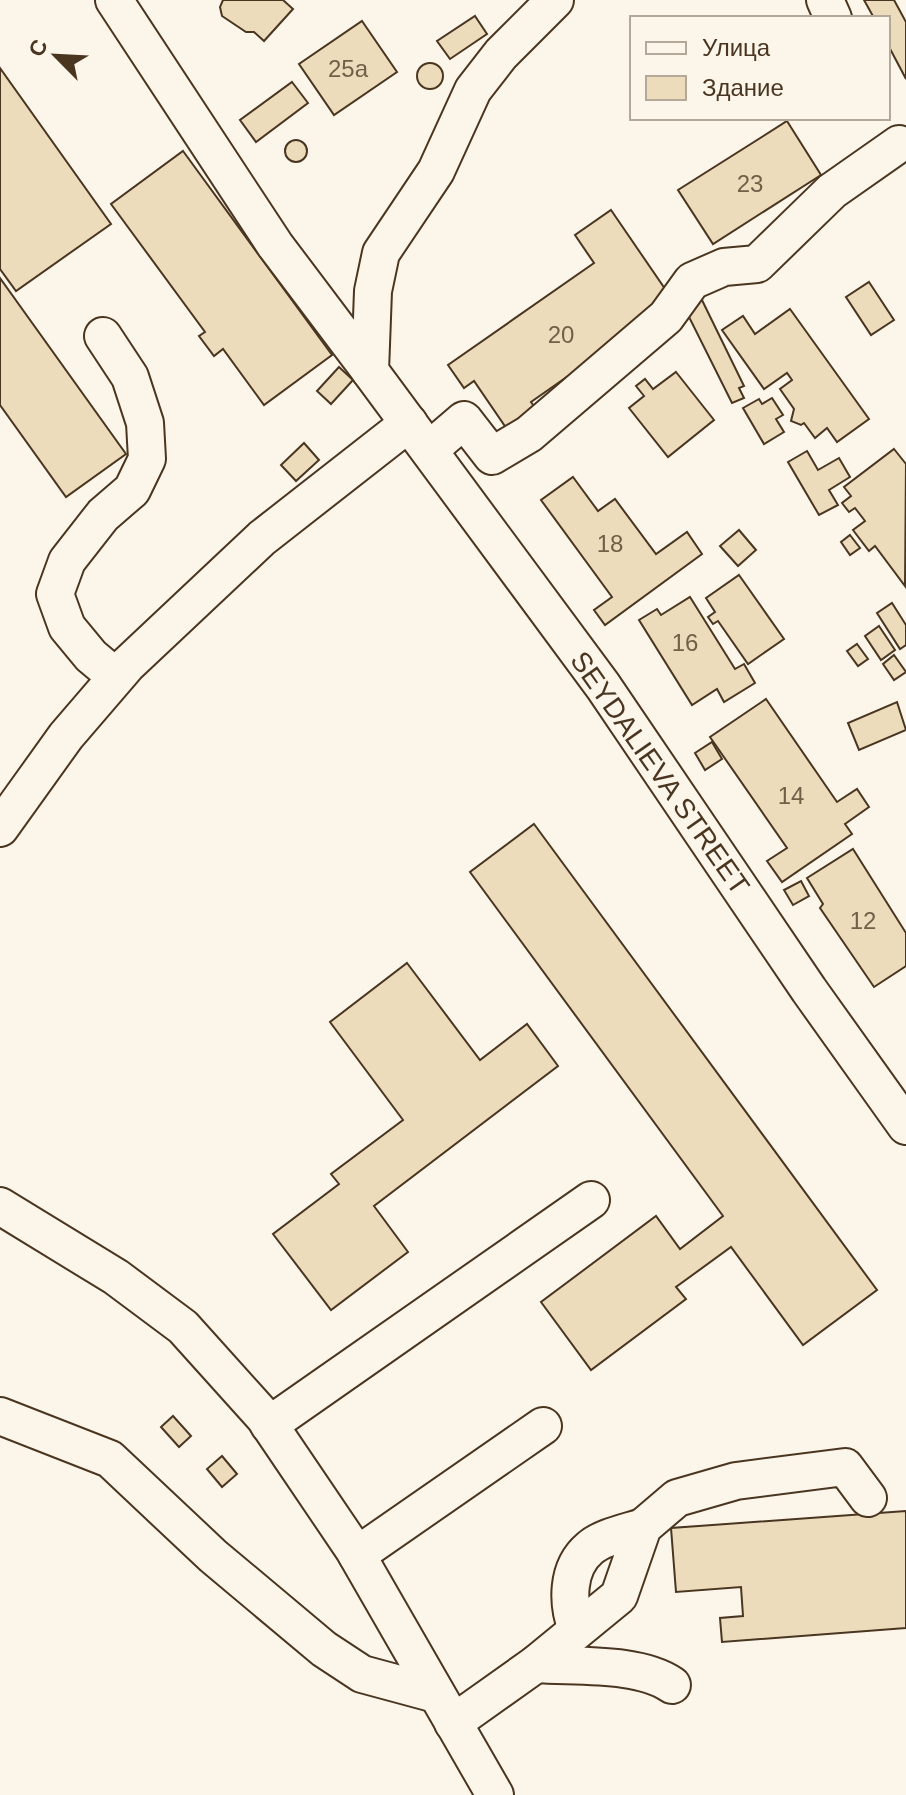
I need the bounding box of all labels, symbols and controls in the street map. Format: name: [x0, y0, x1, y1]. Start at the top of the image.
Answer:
north arrow: [16, 16, 96, 96]
legend: [630, 16, 890, 120]
text: Улица: [702, 34, 771, 61]
text: С: [24, 36, 53, 60]
house number: 25а: [328, 55, 369, 82]
text: Здание: [702, 74, 784, 101]
house number: 23: [737, 170, 763, 197]
house number: 20: [548, 321, 574, 348]
house number: 18: [597, 530, 623, 557]
house number: 16: [672, 629, 698, 656]
street label: SEYDALIEVA STREET: [564, 646, 756, 900]
house number: 14: [778, 782, 804, 809]
house number: 12: [850, 907, 876, 934]

